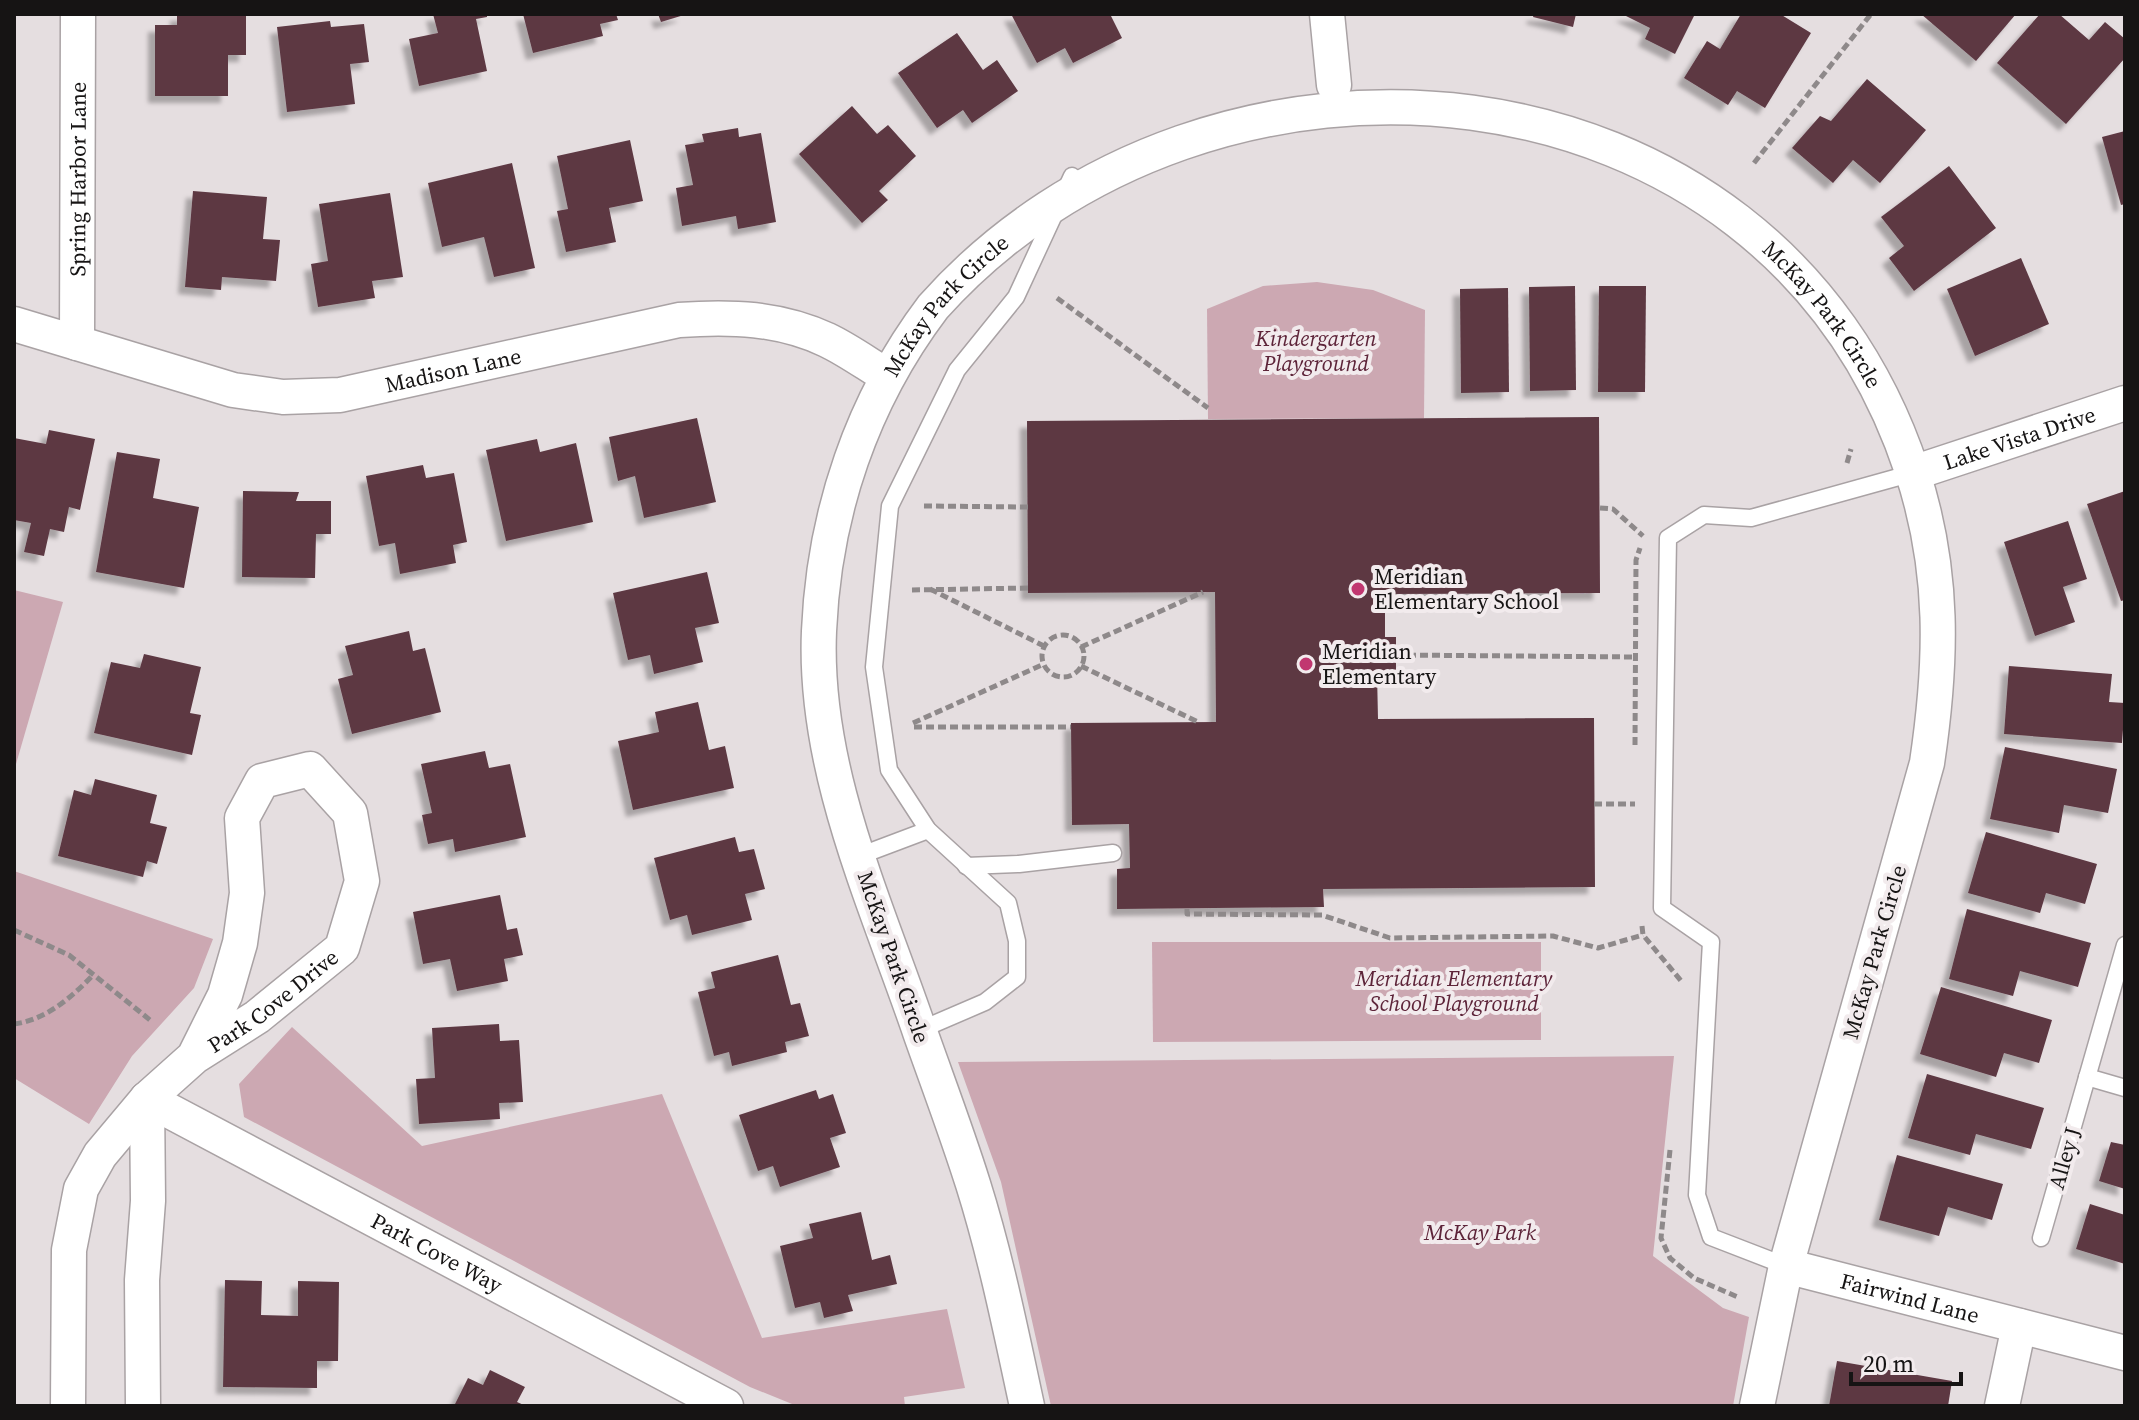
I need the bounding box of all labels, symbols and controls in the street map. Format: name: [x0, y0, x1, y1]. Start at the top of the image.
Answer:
street label: Spring Harbor Lane: [62, 82, 93, 276]
street label: McKay Park Circle: [876, 227, 1015, 382]
street label: McKay Park Circle: [1756, 234, 1889, 393]
park label: Kindergarten Playground: [1254, 323, 1377, 378]
street label: Madison Lane: [382, 340, 524, 400]
street label: Lake Vista Drive: [1939, 399, 2099, 477]
place label: Meridian Elementary School: [1374, 561, 1559, 616]
marker: Meridian Elementary School: [1349, 580, 1367, 598]
place label: Meridian Elementary: [1322, 636, 1437, 691]
marker: Meridian Elementary: [1297, 655, 1315, 673]
street label: McKay Park Circle: [1835, 861, 1913, 1043]
street label: McKay Park Circle: [851, 867, 937, 1047]
street label: Park Cove Drive: [202, 942, 344, 1060]
park label: Meridian Elementary School Playground: [1355, 963, 1553, 1018]
street label: Alley J: [2041, 1123, 2087, 1193]
street label: Park Cove Way: [366, 1206, 508, 1300]
park label: McKay Park: [1423, 1217, 1536, 1247]
street label: Fairwind Lane: [1837, 1266, 1983, 1330]
scale bar: [1851, 1336, 1961, 1386]
text: 20 m: [1863, 1347, 1914, 1380]

